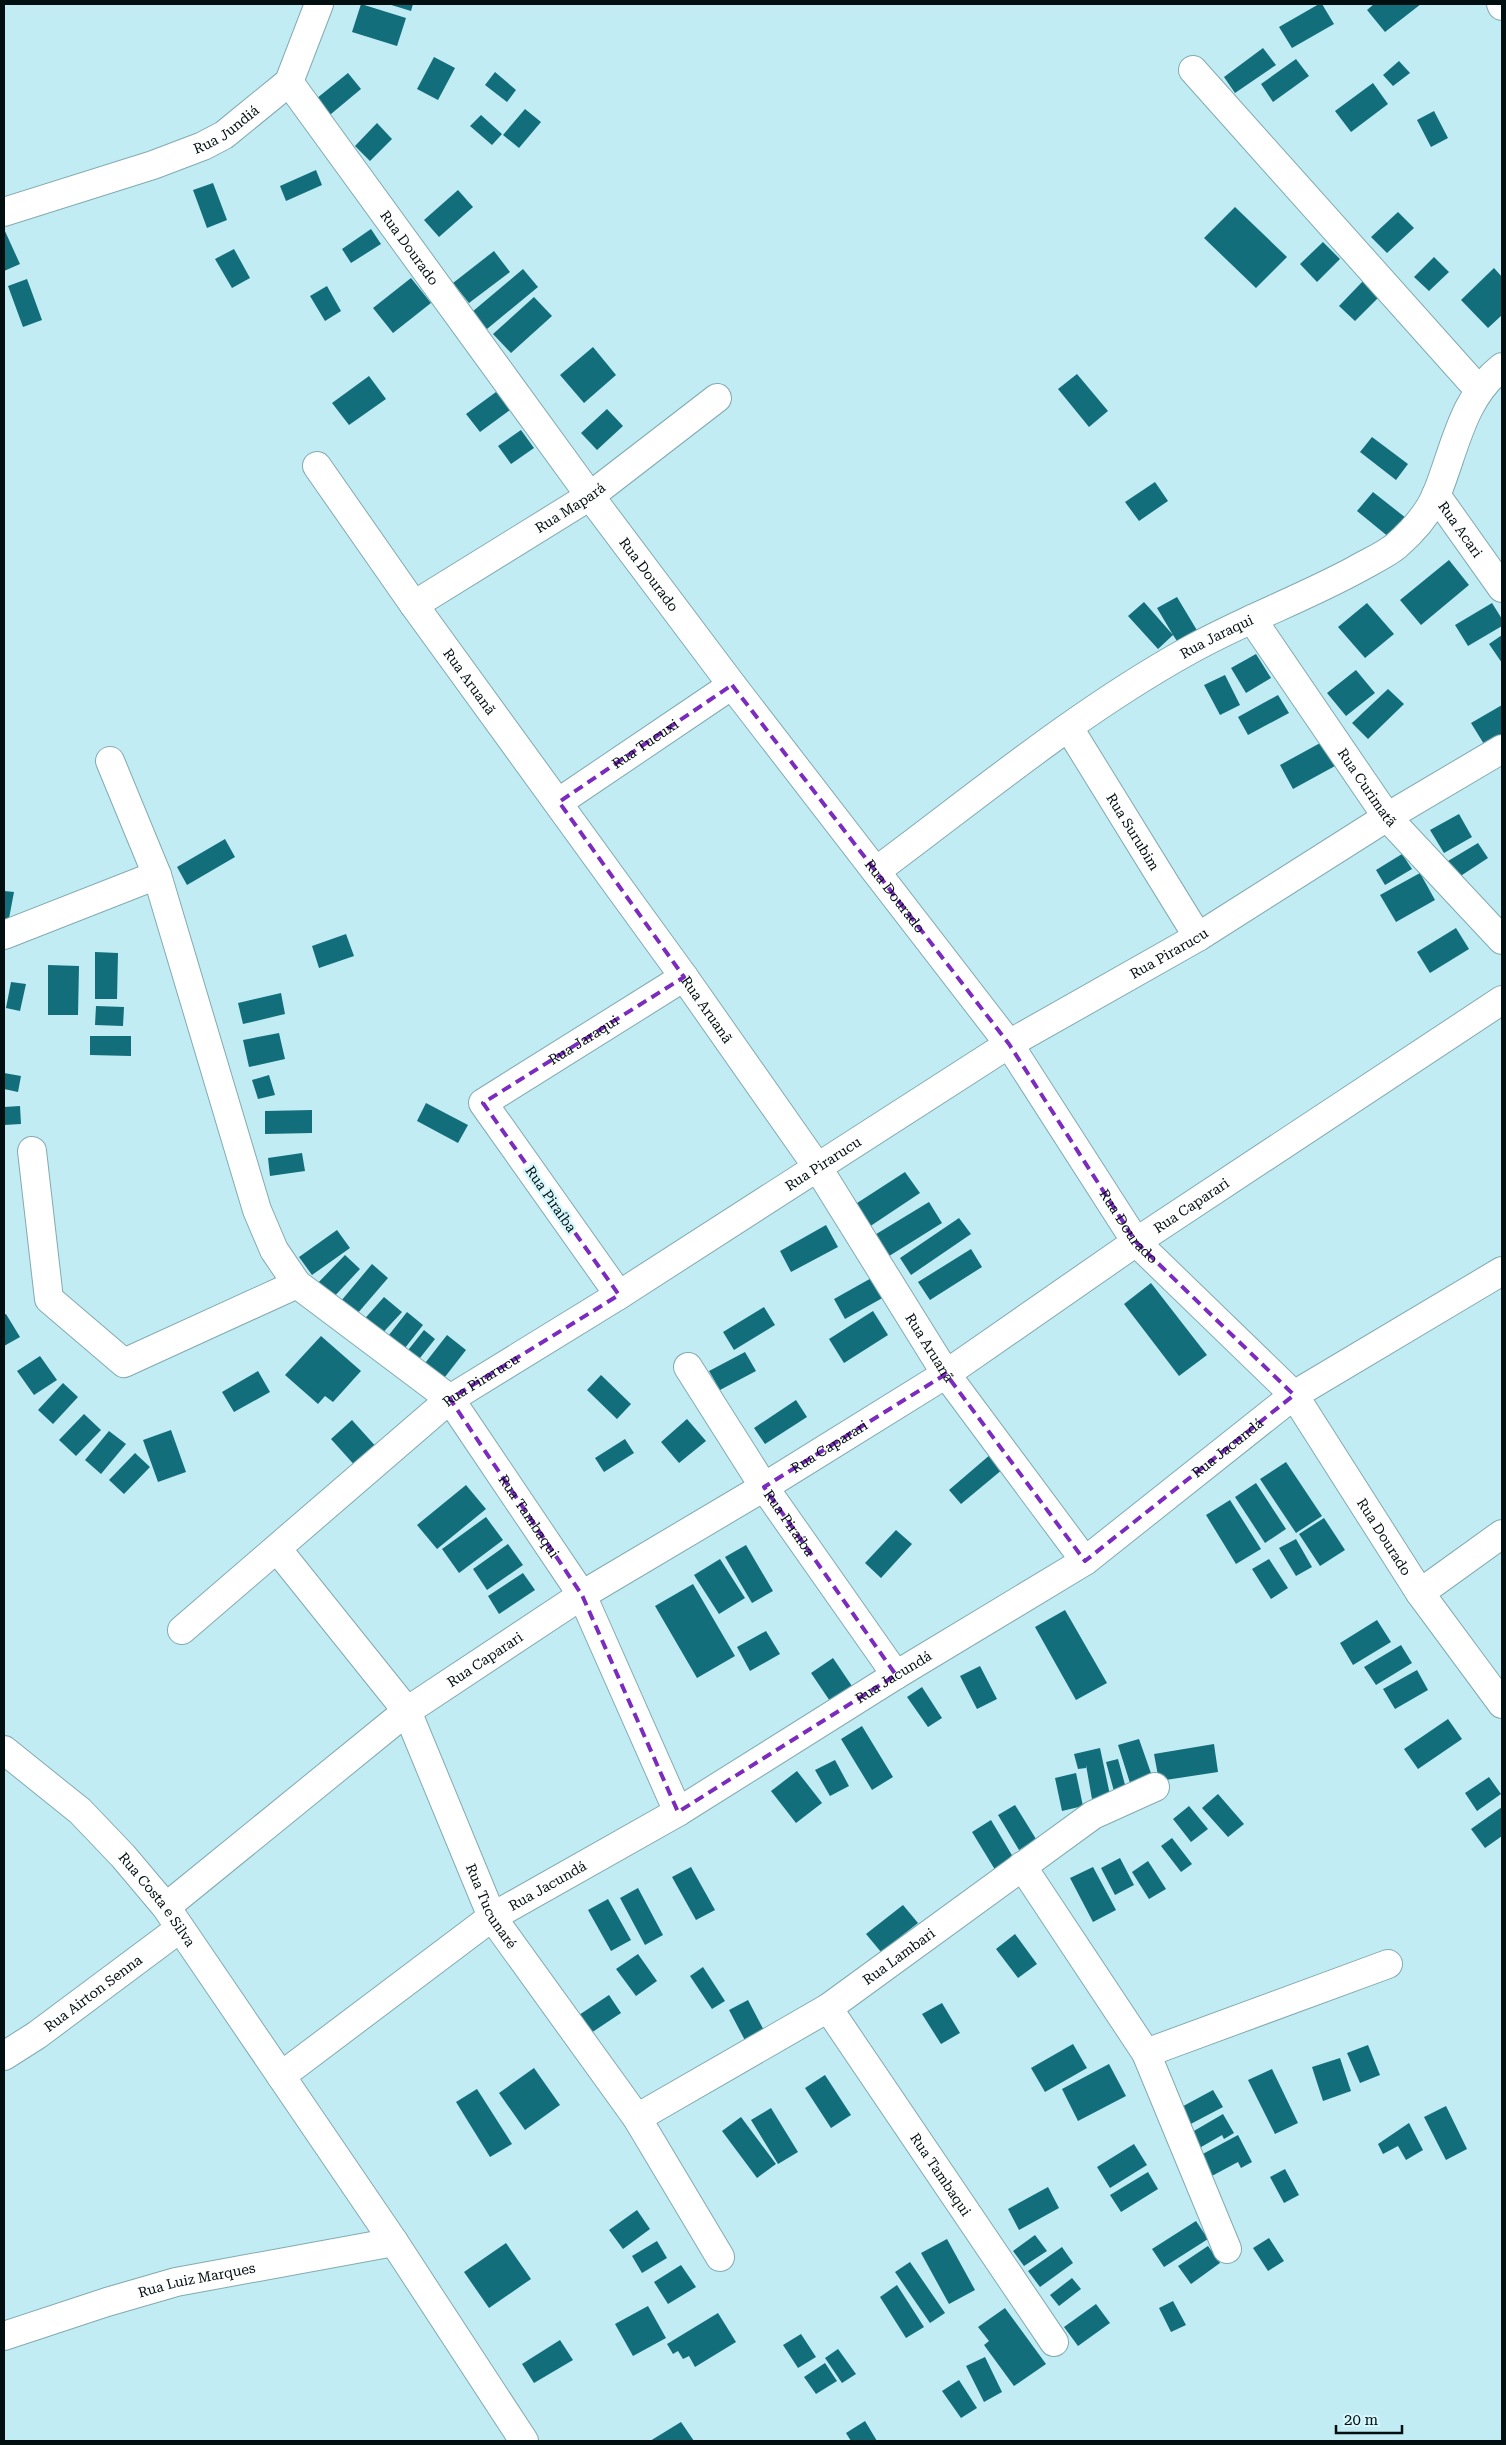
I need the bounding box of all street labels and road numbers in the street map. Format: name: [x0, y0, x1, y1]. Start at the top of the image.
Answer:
street label: Rua Jundiá: [191, 102, 262, 157]
street label: Rua Dourado: [377, 207, 442, 288]
street label: Rua Mapará: [532, 479, 609, 536]
street label: Rua Acari: [1435, 498, 1486, 561]
street label: Rua Dourado: [616, 534, 682, 615]
street label: Rua Jaraqui: [1177, 611, 1256, 662]
street label: Rua Aruanã: [440, 645, 499, 718]
street label: Rua Tucuxi: [609, 715, 682, 772]
street label: Rua Curimatã: [1335, 745, 1400, 830]
street label: Rua Surubim: [1103, 790, 1163, 873]
street label: Rua Dourado: [862, 856, 928, 936]
street label: Rua Pirarucu: [1127, 925, 1211, 982]
street label: Rua Aruanã: [678, 973, 736, 1046]
street label: Rua Jaraqui: [546, 1012, 622, 1068]
street label: Rua Pirarucu: [782, 1133, 864, 1194]
street label: Rua Piraíba: [522, 1163, 580, 1235]
street label: Rua Caparari: [1150, 1175, 1232, 1236]
street label: Rua Dourado: [1096, 1186, 1161, 1267]
street label: Rua Aruanã: [902, 1310, 957, 1385]
street label: Rua Pirarucu: [439, 1350, 522, 1410]
street label: Rua Jacundá: [1189, 1414, 1267, 1481]
street label: Rua Caparari: [788, 1416, 871, 1476]
street label: Rua Tambaqui: [495, 1472, 563, 1561]
street label: Rua Piraíba: [761, 1487, 818, 1559]
street label: Rua Dourado: [1354, 1495, 1415, 1578]
street label: Rua Caparari: [444, 1628, 526, 1690]
street label: Rua Jacundá: [852, 1647, 935, 1707]
street label: Rua Costa e Silva: [115, 1849, 199, 1950]
street label: Rua Jacundá: [506, 1857, 590, 1914]
street label: Rua Tucunaré: [463, 1861, 520, 1952]
street label: Rua Lambari: [860, 1925, 938, 1988]
street label: Rua Airton Senna: [41, 1951, 145, 2035]
street label: Rua Tambaqui: [907, 2130, 975, 2219]
street label: Rua Luiz Marques: [136, 2260, 257, 2301]

